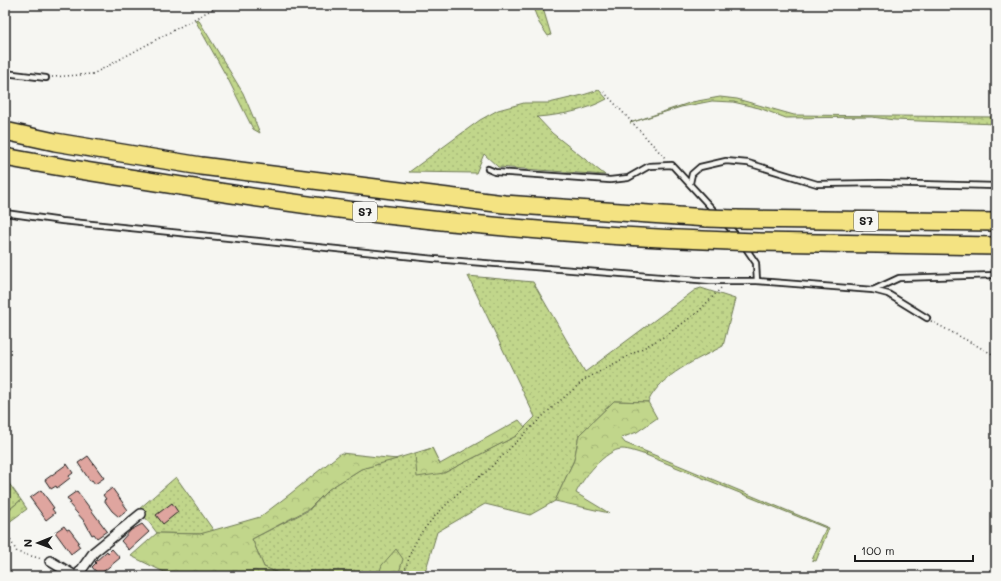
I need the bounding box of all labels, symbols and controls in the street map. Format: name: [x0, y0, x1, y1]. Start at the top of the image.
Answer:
road number: S7: [353, 202, 377, 222]
road number: S7: [854, 211, 878, 231]
north arrow: [18, 523, 58, 563]
scale bar: [855, 537, 973, 563]
text: N: [20, 539, 35, 547]
text: 100 m: [861, 542, 895, 558]

